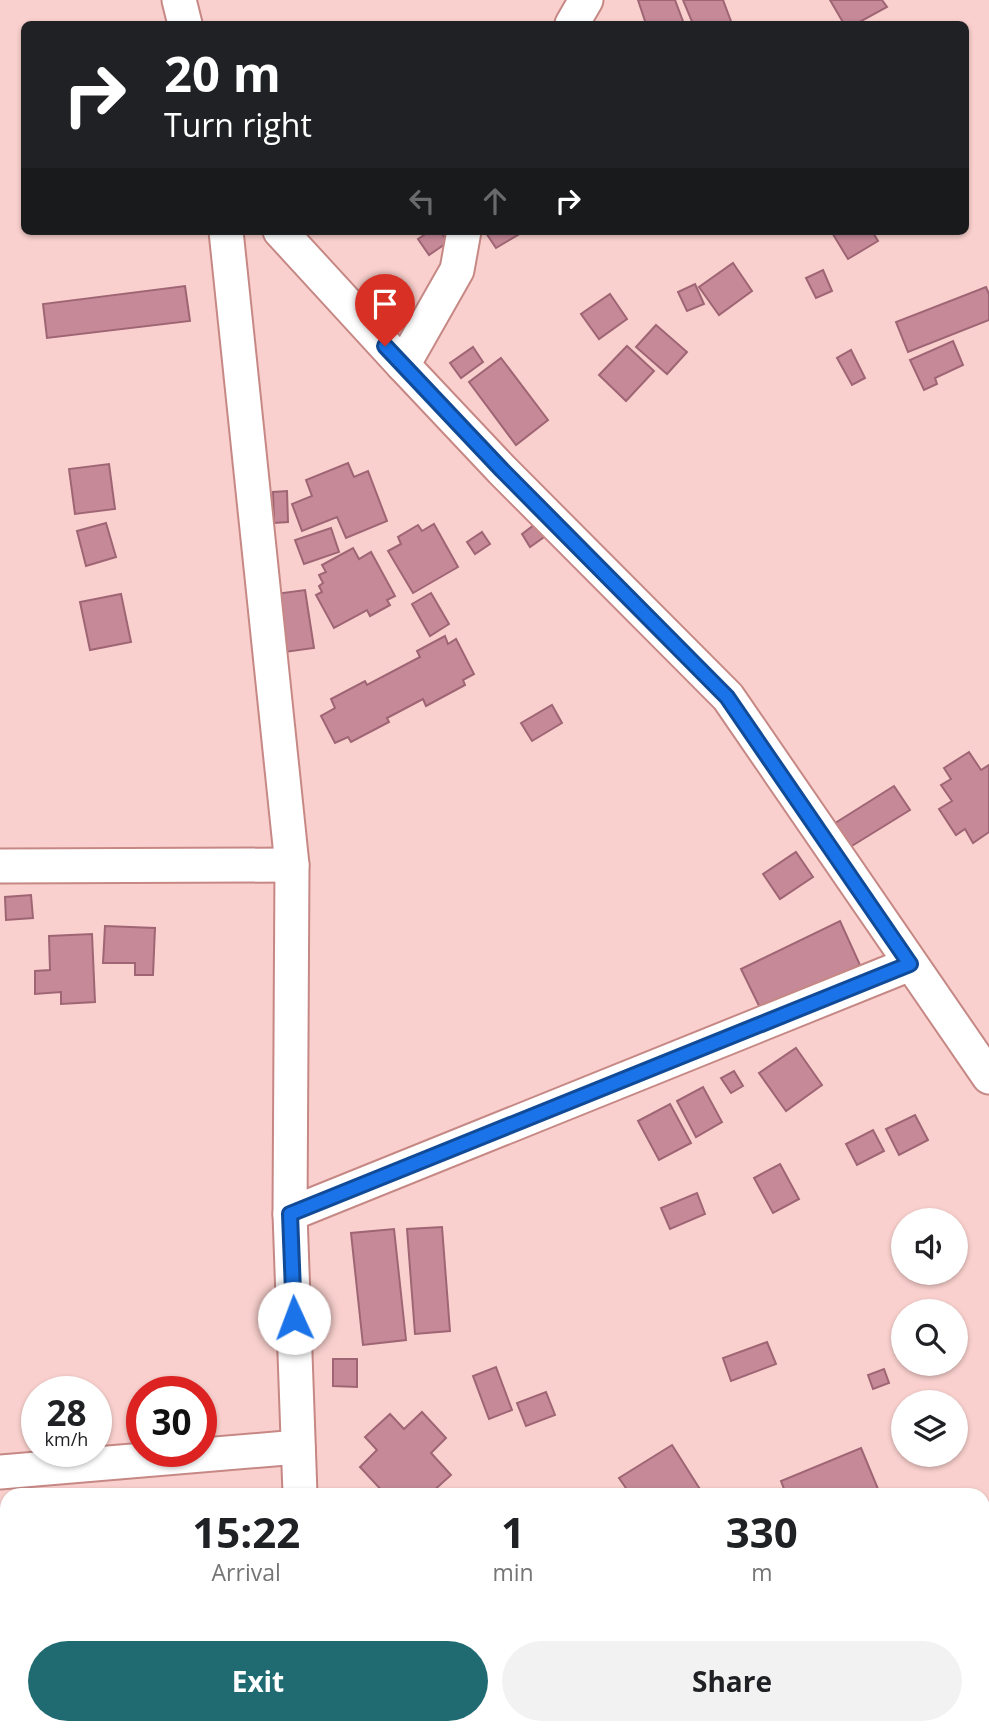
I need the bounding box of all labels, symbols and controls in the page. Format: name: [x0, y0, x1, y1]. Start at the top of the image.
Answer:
text: 20 m: [164, 40, 281, 106]
icon: right: [49, 49, 140, 140]
text: Turn right: [164, 103, 312, 146]
icon: left: [403, 182, 441, 220]
icon: ahead: [476, 182, 514, 220]
icon: right: [549, 182, 587, 220]
pin: [355, 274, 415, 346]
icon: arrive: [366, 285, 404, 323]
map controls: [891, 1208, 968, 1467]
button: sound: [891, 1208, 968, 1285]
position arrow: [257, 1281, 331, 1355]
button: search: [891, 1299, 968, 1376]
speed limit sign: 30: [126, 1376, 217, 1467]
text: 28: [46, 1389, 87, 1436]
button: layers: [891, 1390, 968, 1467]
text: km/h: [45, 1427, 88, 1451]
text: 15:22: [192, 1503, 300, 1560]
text: 1: [501, 1503, 525, 1560]
text: 330: [726, 1503, 798, 1560]
text: Arrival: [212, 1556, 281, 1588]
text: min: [492, 1556, 534, 1588]
text: m: [751, 1556, 772, 1588]
button: Exit: [28, 1641, 488, 1721]
button: Share: [502, 1641, 962, 1721]

